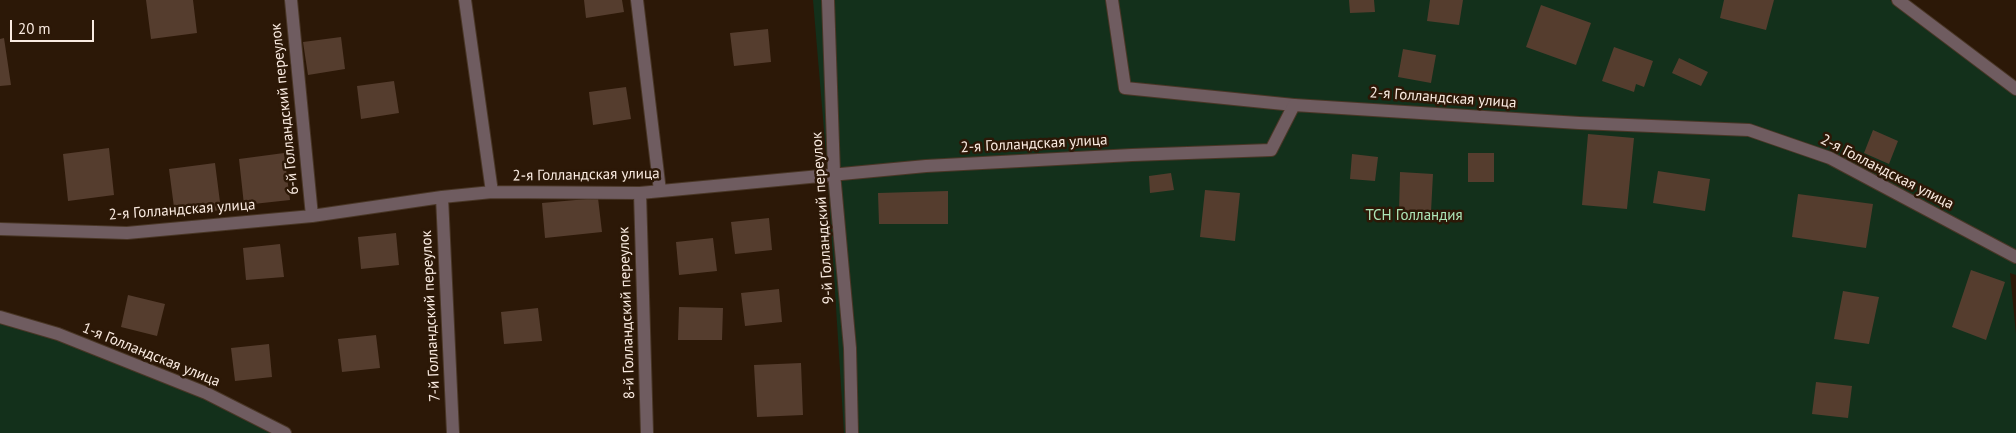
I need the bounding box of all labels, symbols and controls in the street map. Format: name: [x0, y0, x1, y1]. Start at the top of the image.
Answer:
scale bar: [12, 10, 96, 42]
text: 20 m: [18, 19, 51, 38]
street label: 6-й Голландский переулок: [267, 22, 303, 196]
street label: 2-я Голландская улица: [1369, 84, 1517, 112]
street label: 9-й Голландский переулок: [808, 131, 838, 305]
street label: 2-я Голландская улица: [960, 131, 1108, 157]
street label: 2-я Голландская улица: [1817, 131, 1957, 213]
street label: 2-я Голландская улица: [512, 165, 660, 185]
street label: 2-я Голландская улица: [108, 196, 256, 224]
park label: ТСН Голландия: [1365, 207, 1463, 225]
street label: 8-й Голландский переулок: [615, 227, 639, 399]
street label: 7-й Голландский переулок: [418, 230, 444, 402]
street label: 1-я Голландская улица: [79, 319, 223, 391]

